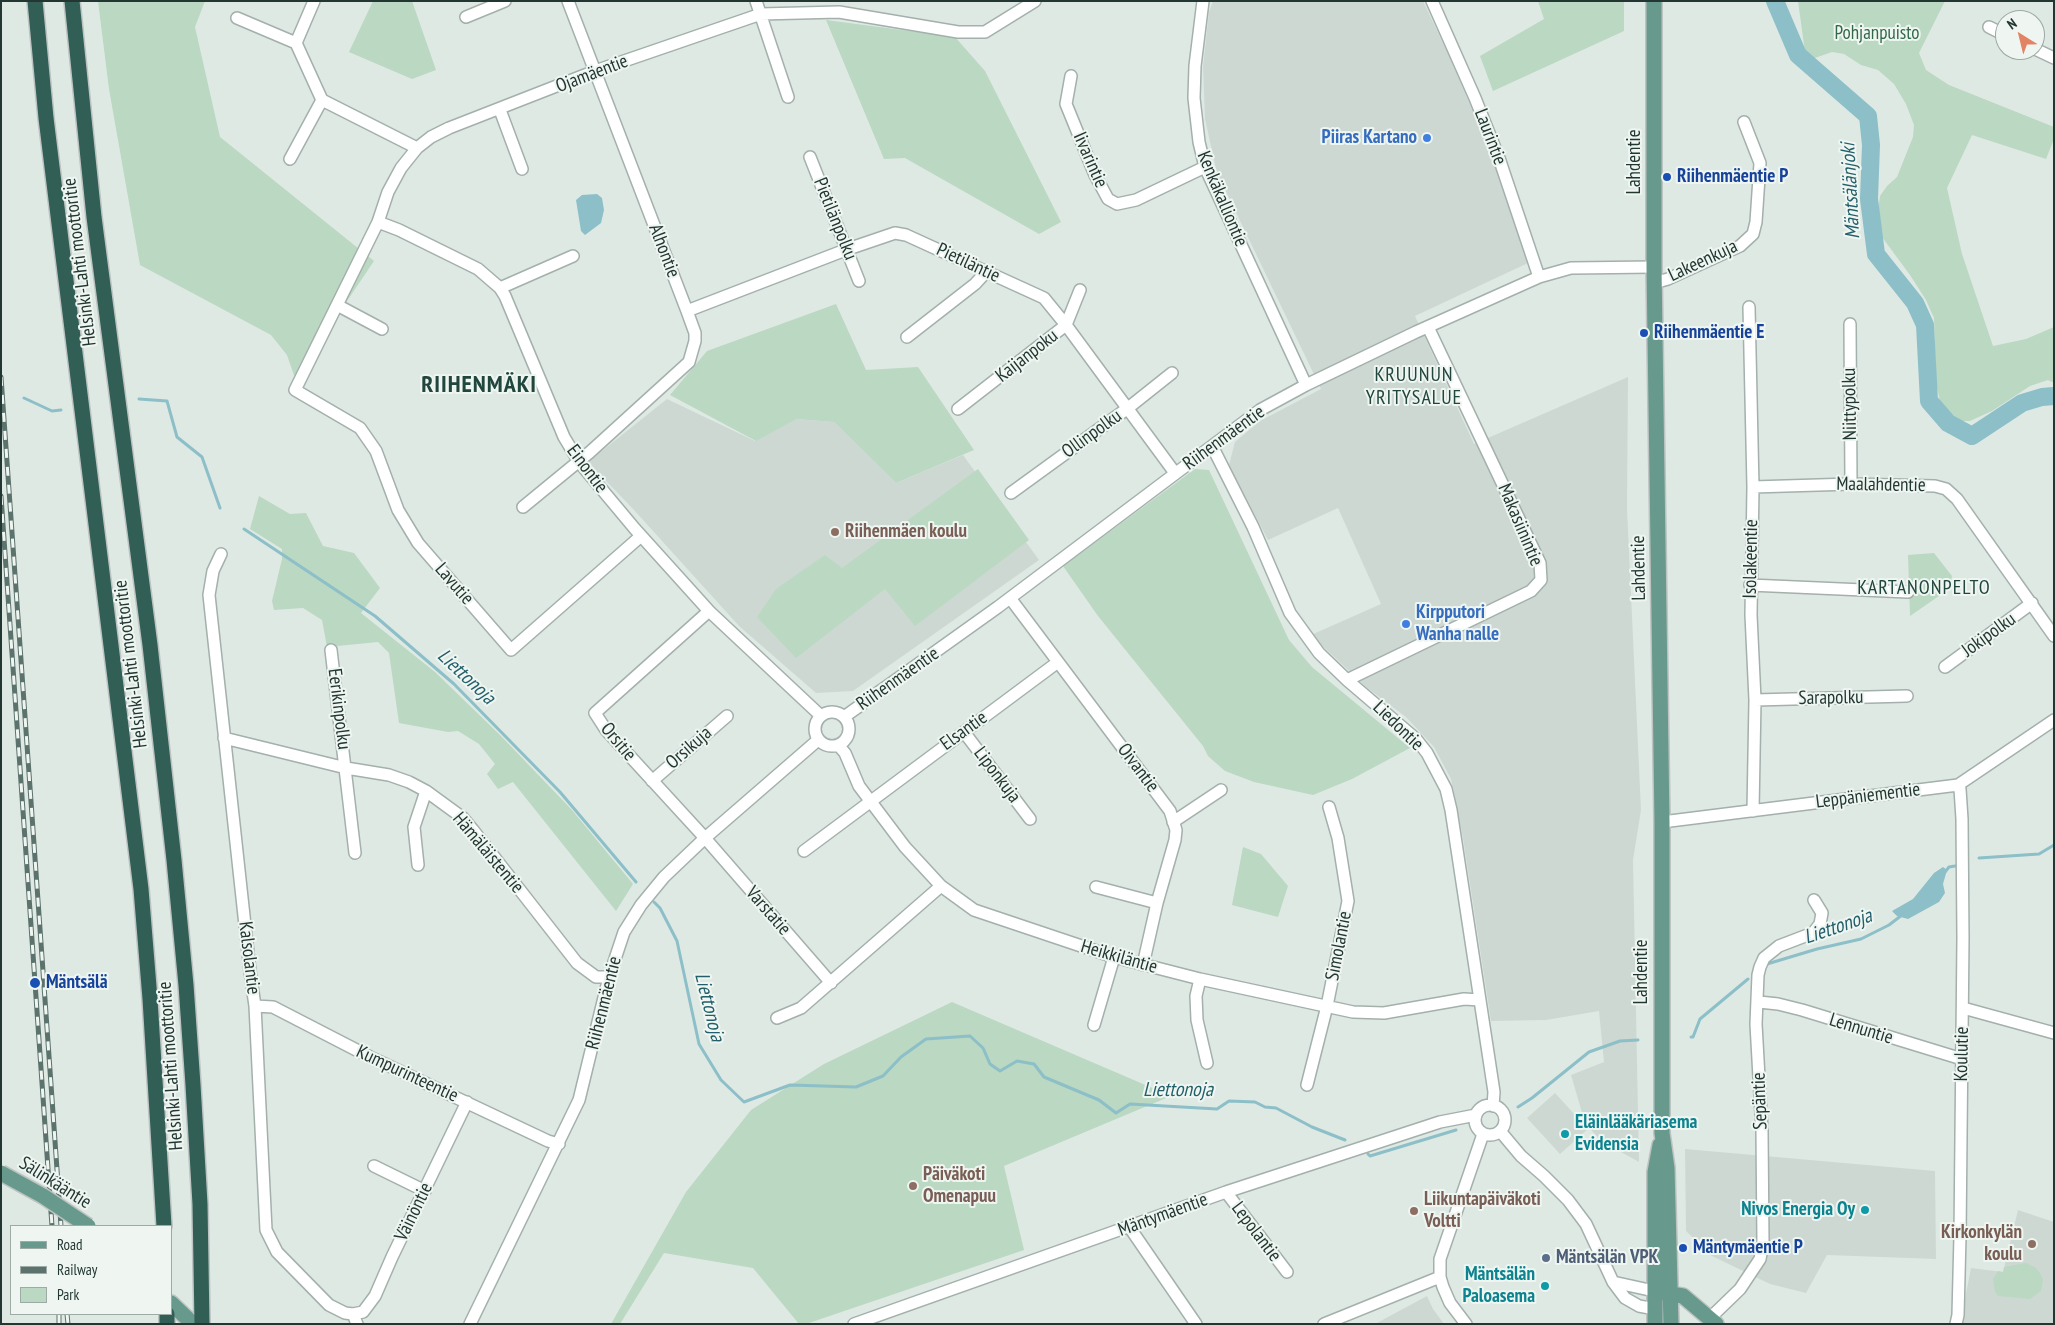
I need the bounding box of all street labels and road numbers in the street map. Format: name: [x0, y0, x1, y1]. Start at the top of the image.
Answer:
street label: Ojamäentie: [553, 50, 631, 98]
street label: Laurintie: [1469, 106, 1511, 168]
street label: Iivarintie: [1068, 129, 1112, 191]
street label: Lahdentie: [1624, 129, 1646, 195]
street label: Kenkäkalliontie: [1192, 148, 1252, 250]
street label: Pietilänpolku: [808, 175, 862, 263]
street label: Helsinki-Lahti moottoritie: [58, 177, 102, 347]
street label: Alhontie: [643, 221, 685, 281]
street label: Lakeenkuja: [1665, 235, 1741, 287]
street label: Pietiläntie: [933, 238, 1003, 288]
street label: Kaijanpoku: [991, 325, 1063, 387]
street label: Niittypolku: [1838, 368, 1862, 440]
street label: Riihenmäentie: [1179, 401, 1269, 475]
street label: Ollinpolku: [1058, 405, 1126, 463]
street label: Einontie: [562, 440, 612, 498]
street label: Maalahdentie: [1836, 473, 1926, 497]
street label: Makasiinintie: [1492, 480, 1548, 570]
street label: Isolakeentie: [1739, 519, 1763, 599]
street label: Lahdentie: [1627, 535, 1651, 601]
street label: Lavutie: [430, 558, 478, 610]
street label: Helsinki-Lahti moottoritie: [109, 579, 153, 749]
street label: Jokipolku: [1958, 608, 2020, 662]
street label: Riihenmäentie: [852, 642, 944, 716]
street label: Eerikinpolku: [323, 667, 355, 751]
street label: Sarapolku: [1798, 686, 1864, 710]
street label: Liedontie: [1368, 696, 1428, 756]
street label: Elsantie: [936, 706, 992, 756]
street label: Orsitie: [595, 718, 641, 766]
street label: Orsikuja: [661, 722, 717, 774]
street label: Oivantie: [1112, 739, 1164, 797]
street label: Liponkuja: [969, 743, 1025, 807]
street label: Leppäniementie: [1814, 778, 1922, 814]
street label: Hämäläistentie: [448, 808, 528, 898]
street label: Varstatie: [741, 882, 795, 940]
street label: Simolantie: [1321, 909, 1357, 983]
street label: Kalsolantie: [233, 920, 265, 996]
street label: Heikkiläntie: [1078, 935, 1160, 979]
street label: Lahdentie: [1631, 939, 1653, 1005]
street label: Riihenmäentie: [581, 954, 627, 1052]
street label: Helsinki-Lahti moottoritie: [154, 981, 188, 1151]
street label: Lennuntie: [1826, 1009, 1896, 1049]
street label: Koulutie: [1950, 1026, 1974, 1082]
street label: Kumpurinteentie: [352, 1040, 462, 1108]
street label: Sepäntie: [1748, 1072, 1772, 1130]
street label: Sälinkääntie: [15, 1152, 95, 1214]
street label: Väinöntie: [390, 1179, 438, 1245]
street label: Mäntymäentie: [1115, 1188, 1211, 1242]
street label: Lepolantie: [1226, 1198, 1286, 1266]

